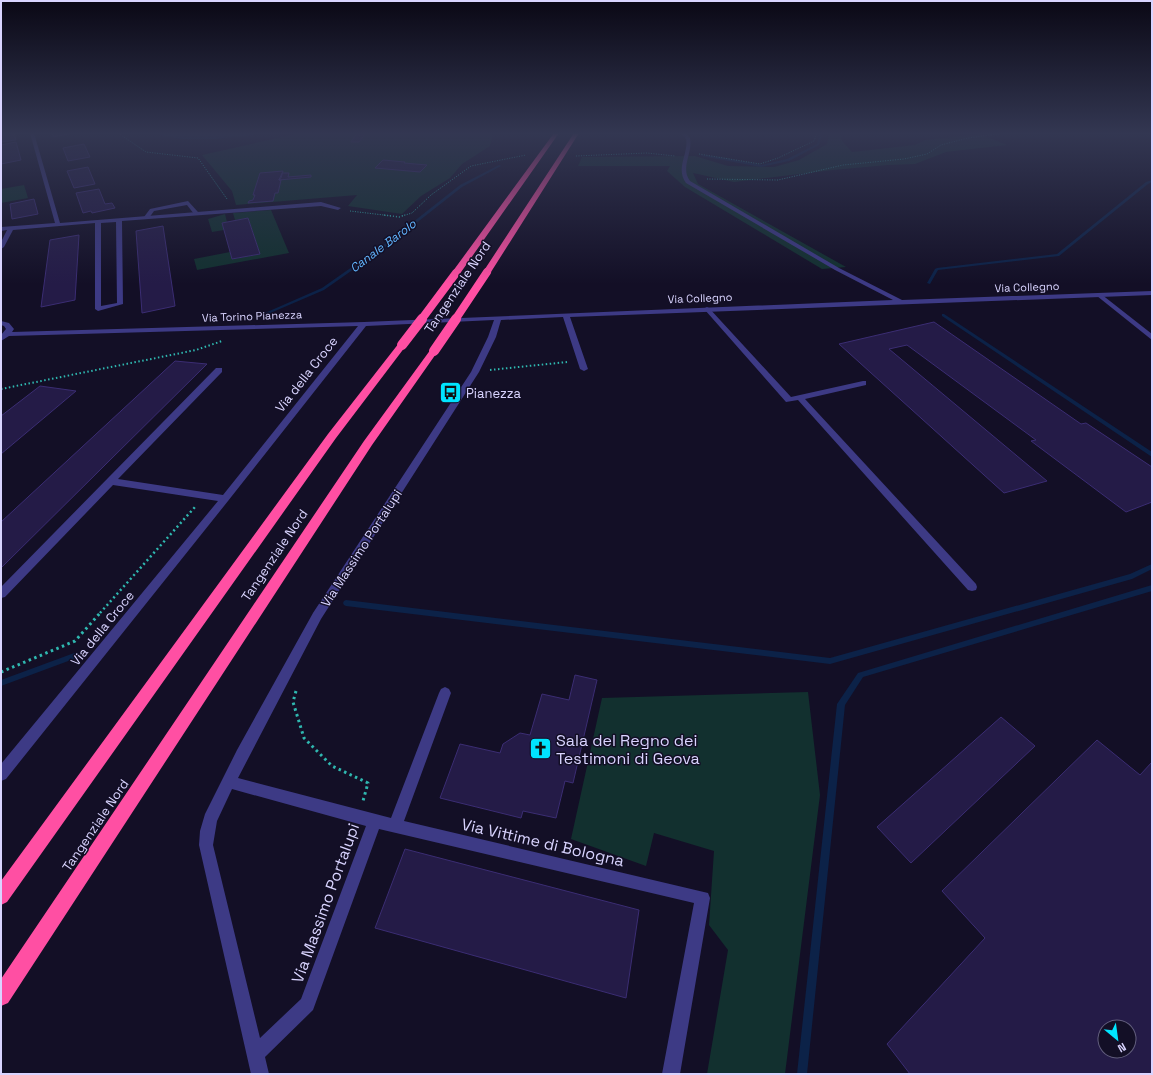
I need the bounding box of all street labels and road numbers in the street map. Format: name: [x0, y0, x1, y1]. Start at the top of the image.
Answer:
street label: Tangenziale Nord: [420, 238, 494, 337]
street label: Via Collegno: [994, 279, 1060, 295]
street label: Via Collegno: [667, 290, 733, 306]
street label: Via Torino Pianezza: [202, 307, 303, 325]
street label: Via della Croce: [271, 333, 341, 416]
street label: Via Massimo Portalupi: [317, 486, 406, 610]
street label: Tangenziale Nord: [237, 506, 311, 605]
street label: Via della Croce: [67, 587, 138, 669]
street label: Tangenziale Nord: [58, 776, 132, 875]
street label: Via Vittime di Bologna: [459, 814, 626, 871]
street label: Via Massimo Portalupi: [287, 820, 364, 986]

